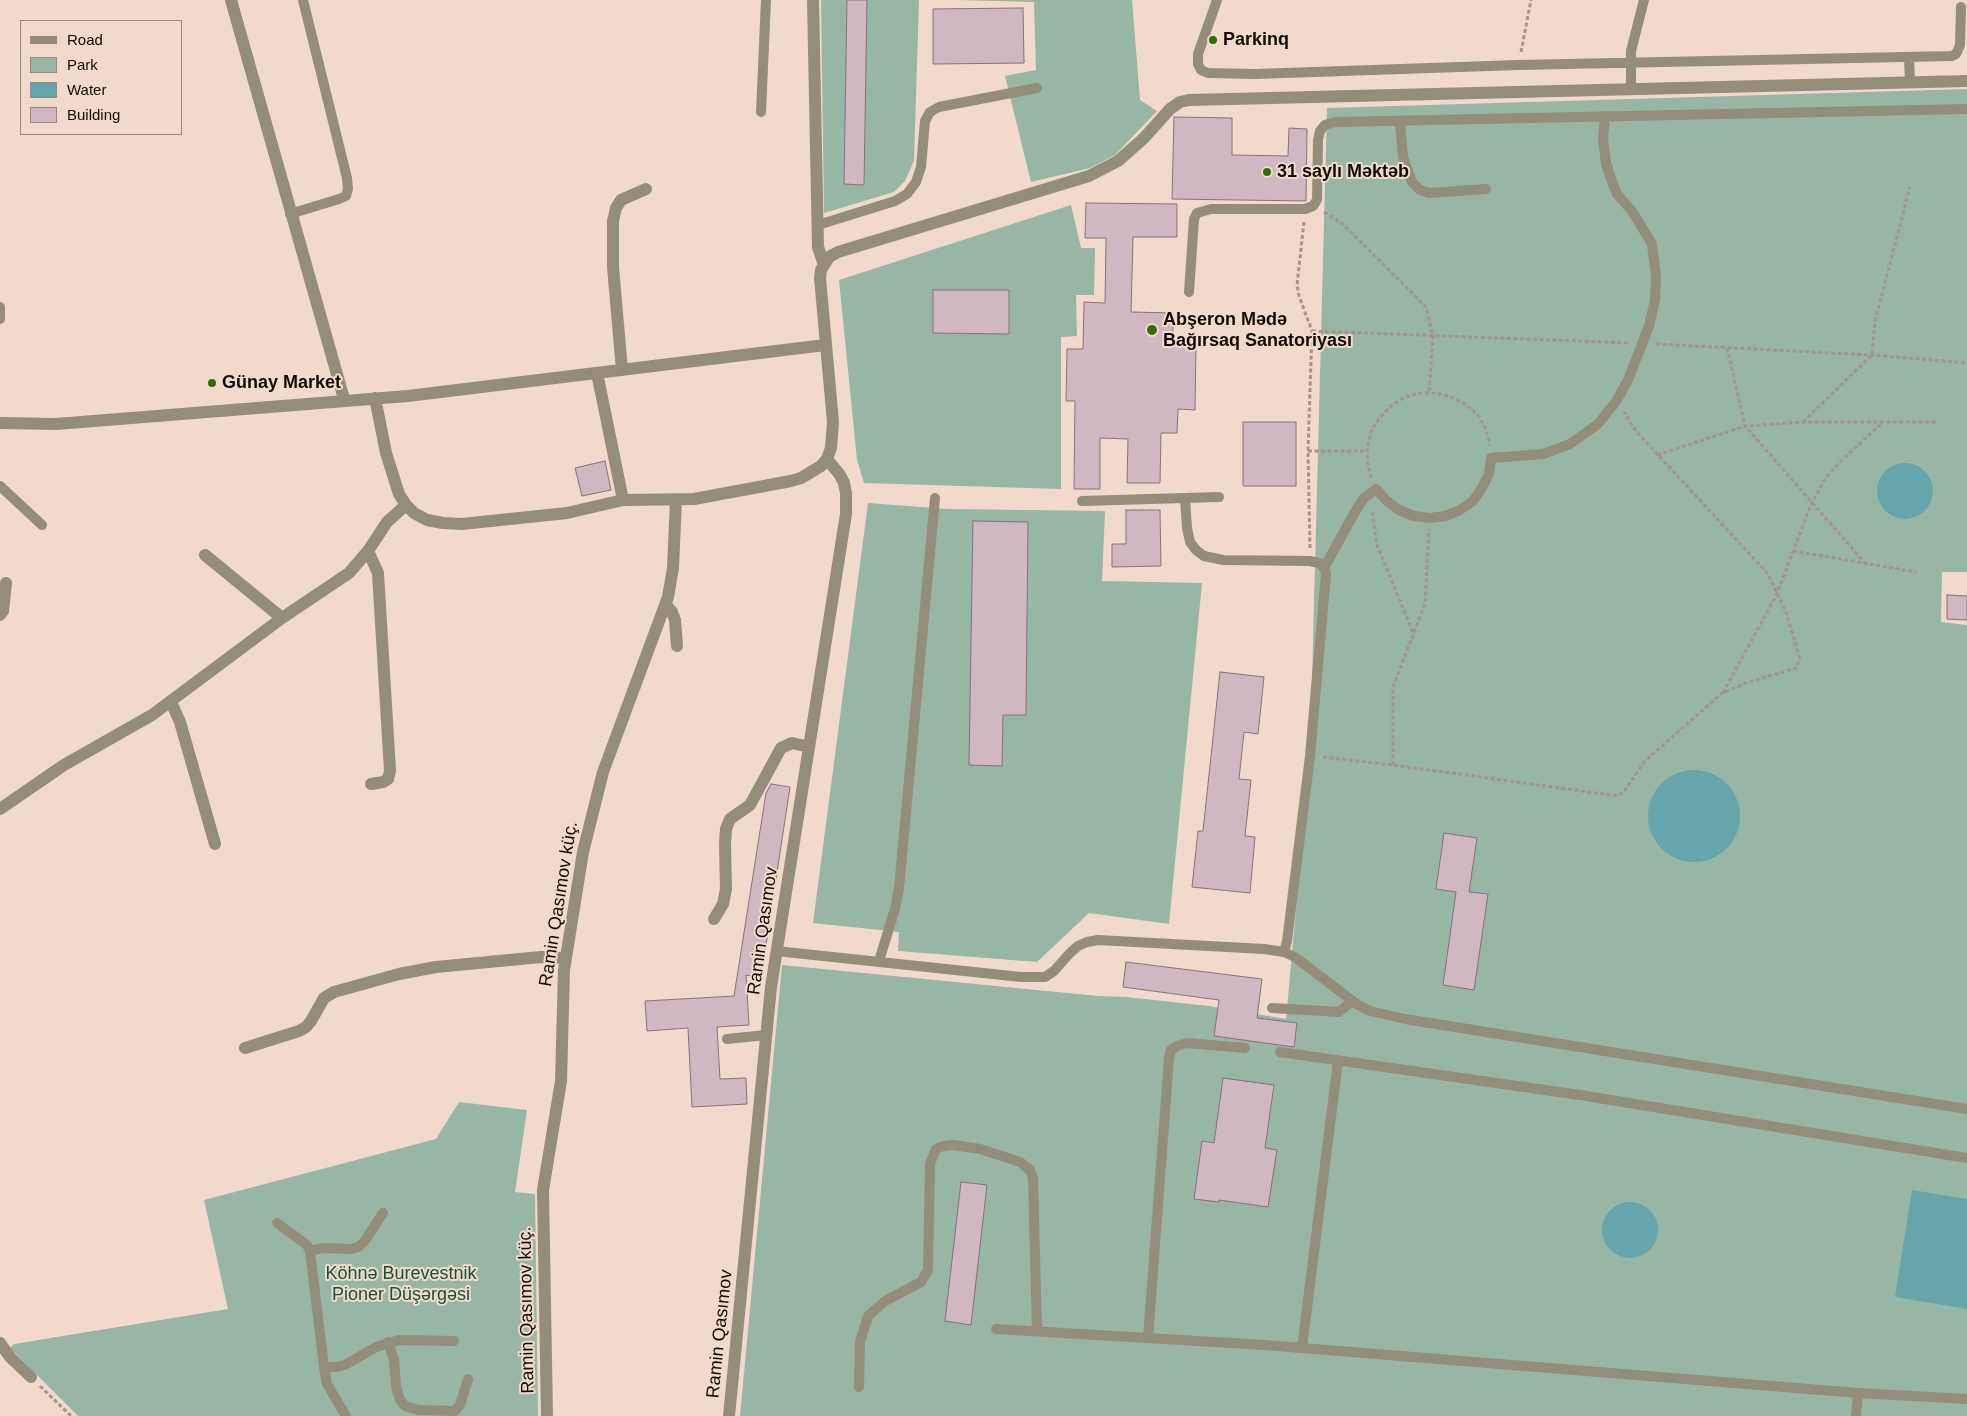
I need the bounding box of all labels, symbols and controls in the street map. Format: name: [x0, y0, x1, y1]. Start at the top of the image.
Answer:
legend: [20, 20, 182, 135]
place label: Parkinq: [1223, 29, 1289, 51]
text: Road: [67, 31, 103, 48]
marker: Parkinq: [1207, 34, 1219, 46]
text: Park: [67, 56, 98, 73]
text: Water: [67, 81, 106, 98]
text: Building: [67, 106, 120, 123]
place label: 31 saylı Məktəb: [1277, 161, 1409, 183]
marker: 31 saylı Məktəb: [1261, 166, 1273, 178]
place label: Abşeron Mədə Bağırsaq Sanatoriyası: [1163, 309, 1352, 352]
marker: Abşeron Mədə Bağırsaq Sanatoriyası: [1145, 323, 1159, 337]
place label: Günay Market: [222, 372, 341, 394]
marker: Günay Market: [206, 377, 218, 389]
street label: Ramin Qasımov küç.: [535, 820, 583, 988]
street label: Ramin Qasımov: [743, 866, 783, 996]
street label: Ramin Qasımov küç.: [515, 1226, 539, 1394]
park label: Köhnə Burevestnik Pioner Düşərgəsi: [325, 1263, 477, 1306]
street label: Ramin Qasımov: [703, 1269, 737, 1399]

